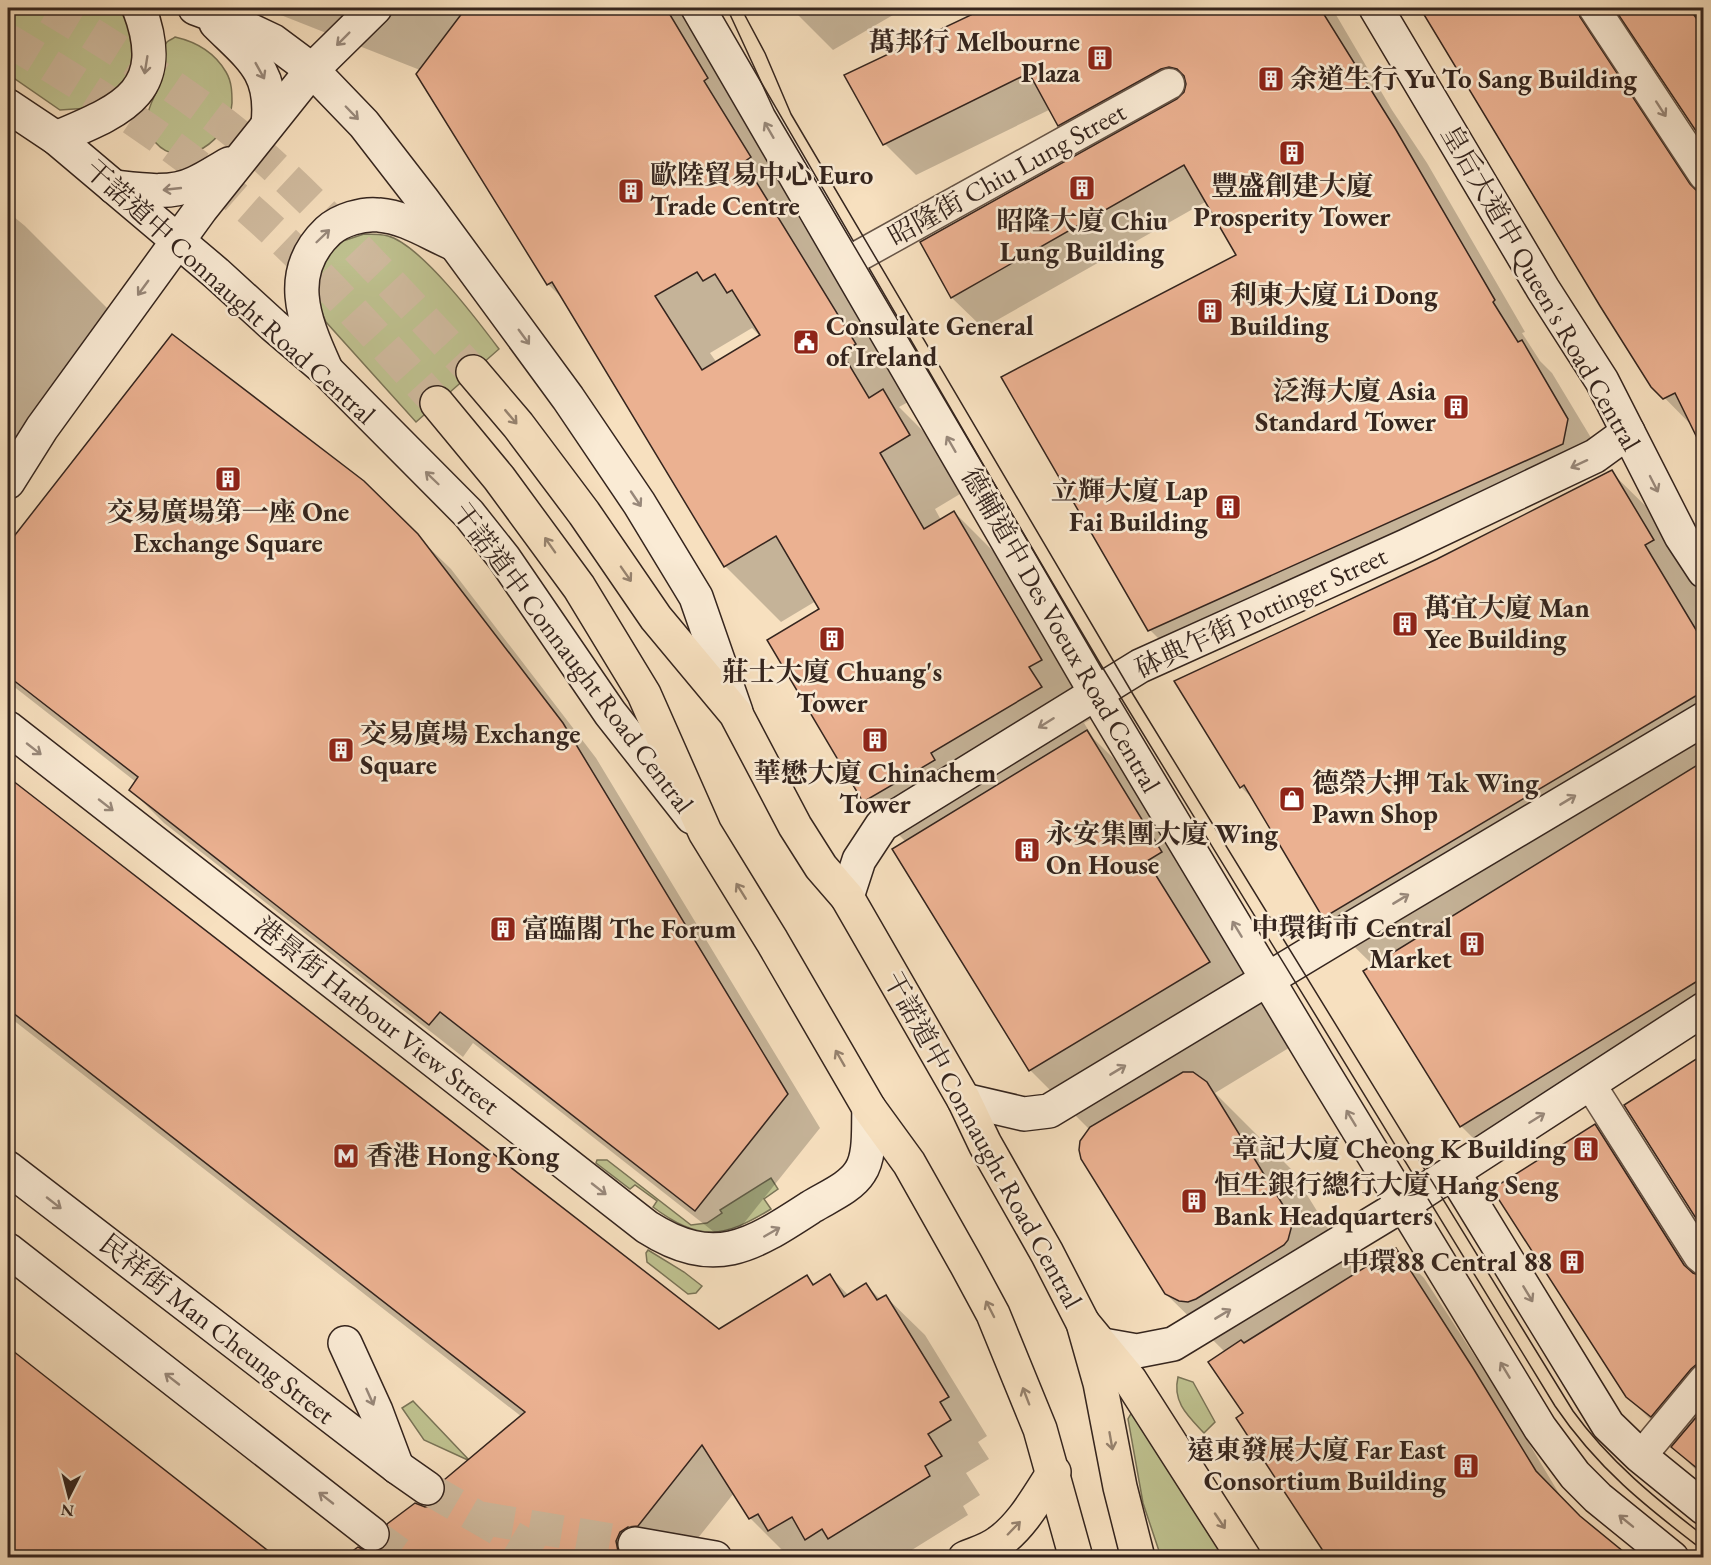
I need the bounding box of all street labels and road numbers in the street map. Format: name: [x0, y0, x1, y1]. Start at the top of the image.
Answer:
street label: 昭隆街 Chiu Lung Street: [882, 93, 1132, 253]
street label: 皇后大道中 Queen's Road Central: [1434, 119, 1649, 457]
street label: 干諾道中 Connaught Road Central: [78, 152, 383, 432]
street label: 德輔道中 Des Voeux Road Central: [954, 461, 1169, 799]
street label: 干諾道中 Connaught Road Central: [445, 496, 702, 820]
street label: 砵典乍街 Pottinger Street: [1129, 538, 1393, 685]
street label: 港景街 Harbour View Street: [248, 909, 507, 1123]
street label: 干諾道中 Connaught Road Central: [876, 965, 1091, 1314]
street label: 民祥街 Man Cheung Street: [93, 1226, 342, 1432]

